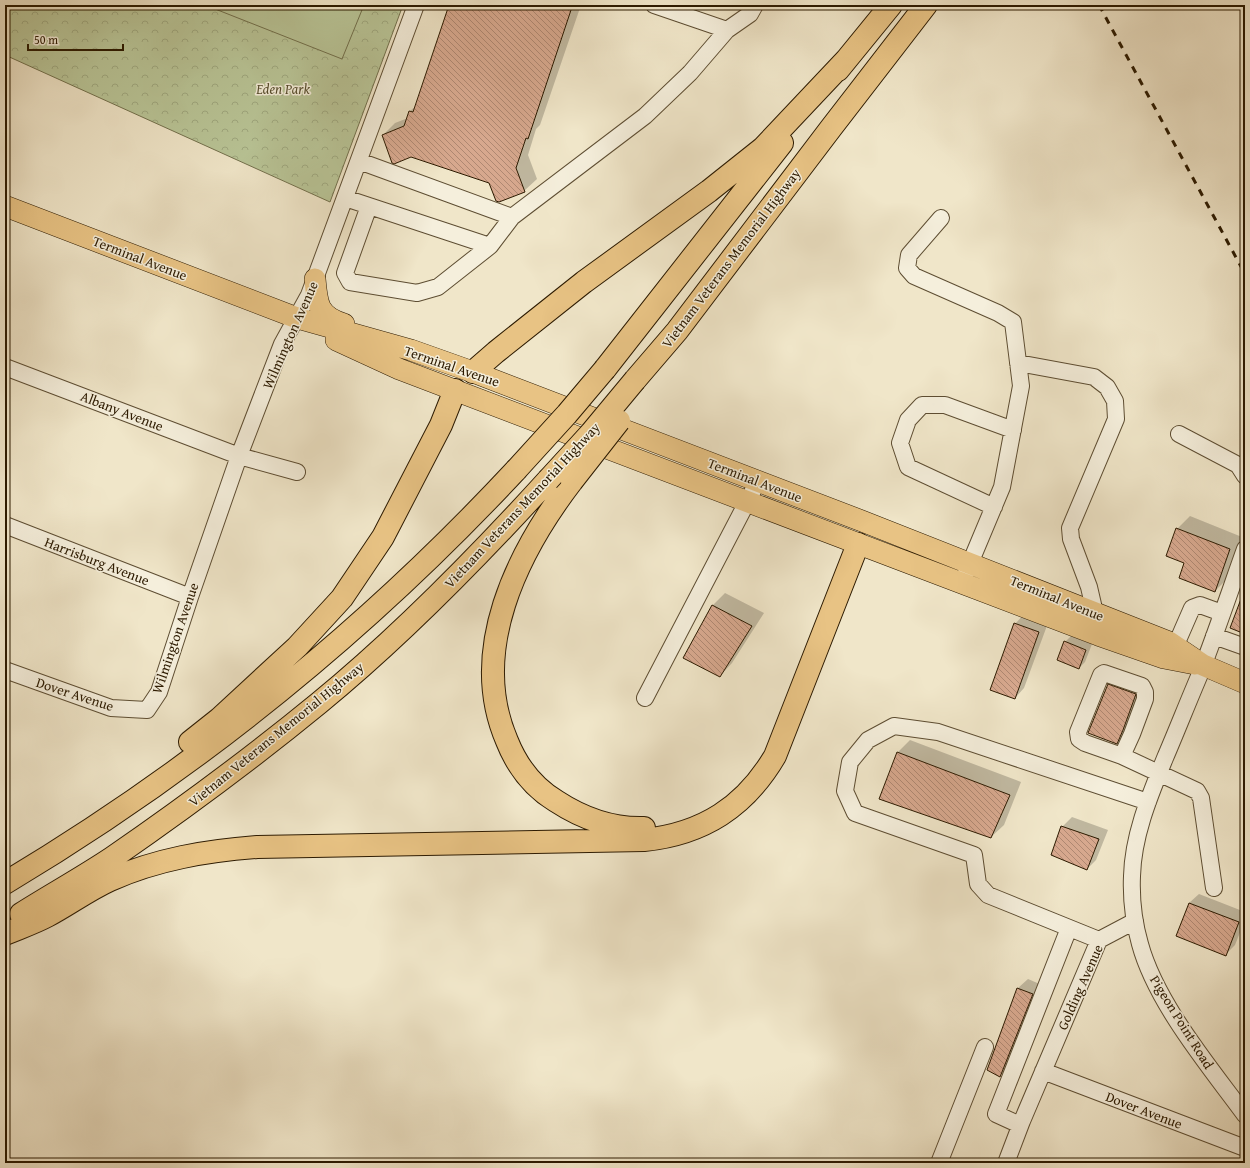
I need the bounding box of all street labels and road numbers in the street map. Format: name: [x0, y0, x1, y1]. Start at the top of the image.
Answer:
street label: Vietnam Veterans Memorial Highway: [657, 164, 805, 352]
street label: Terminal Avenue: [90, 231, 190, 285]
street label: Wilmington Avenue: [257, 278, 323, 392]
street label: Terminal Avenue: [402, 340, 503, 392]
street label: Albany Avenue: [78, 386, 167, 436]
street label: Vietnam Veterans Memorial Highway: [440, 418, 604, 592]
street label: Terminal Avenue: [705, 453, 805, 507]
street label: Harrisburg Avenue: [42, 532, 153, 590]
street label: Terminal Avenue: [1007, 570, 1107, 626]
street label: Wilmington Avenue: [147, 579, 203, 696]
street label: Vietnam Veterans Memorial Highway: [184, 657, 368, 811]
street label: Dover Avenue: [34, 672, 117, 716]
street label: Golding Avenue: [1052, 941, 1108, 1033]
street label: Pigeon Point Road: [1145, 971, 1219, 1073]
street label: Dover Avenue: [1103, 1086, 1186, 1134]

